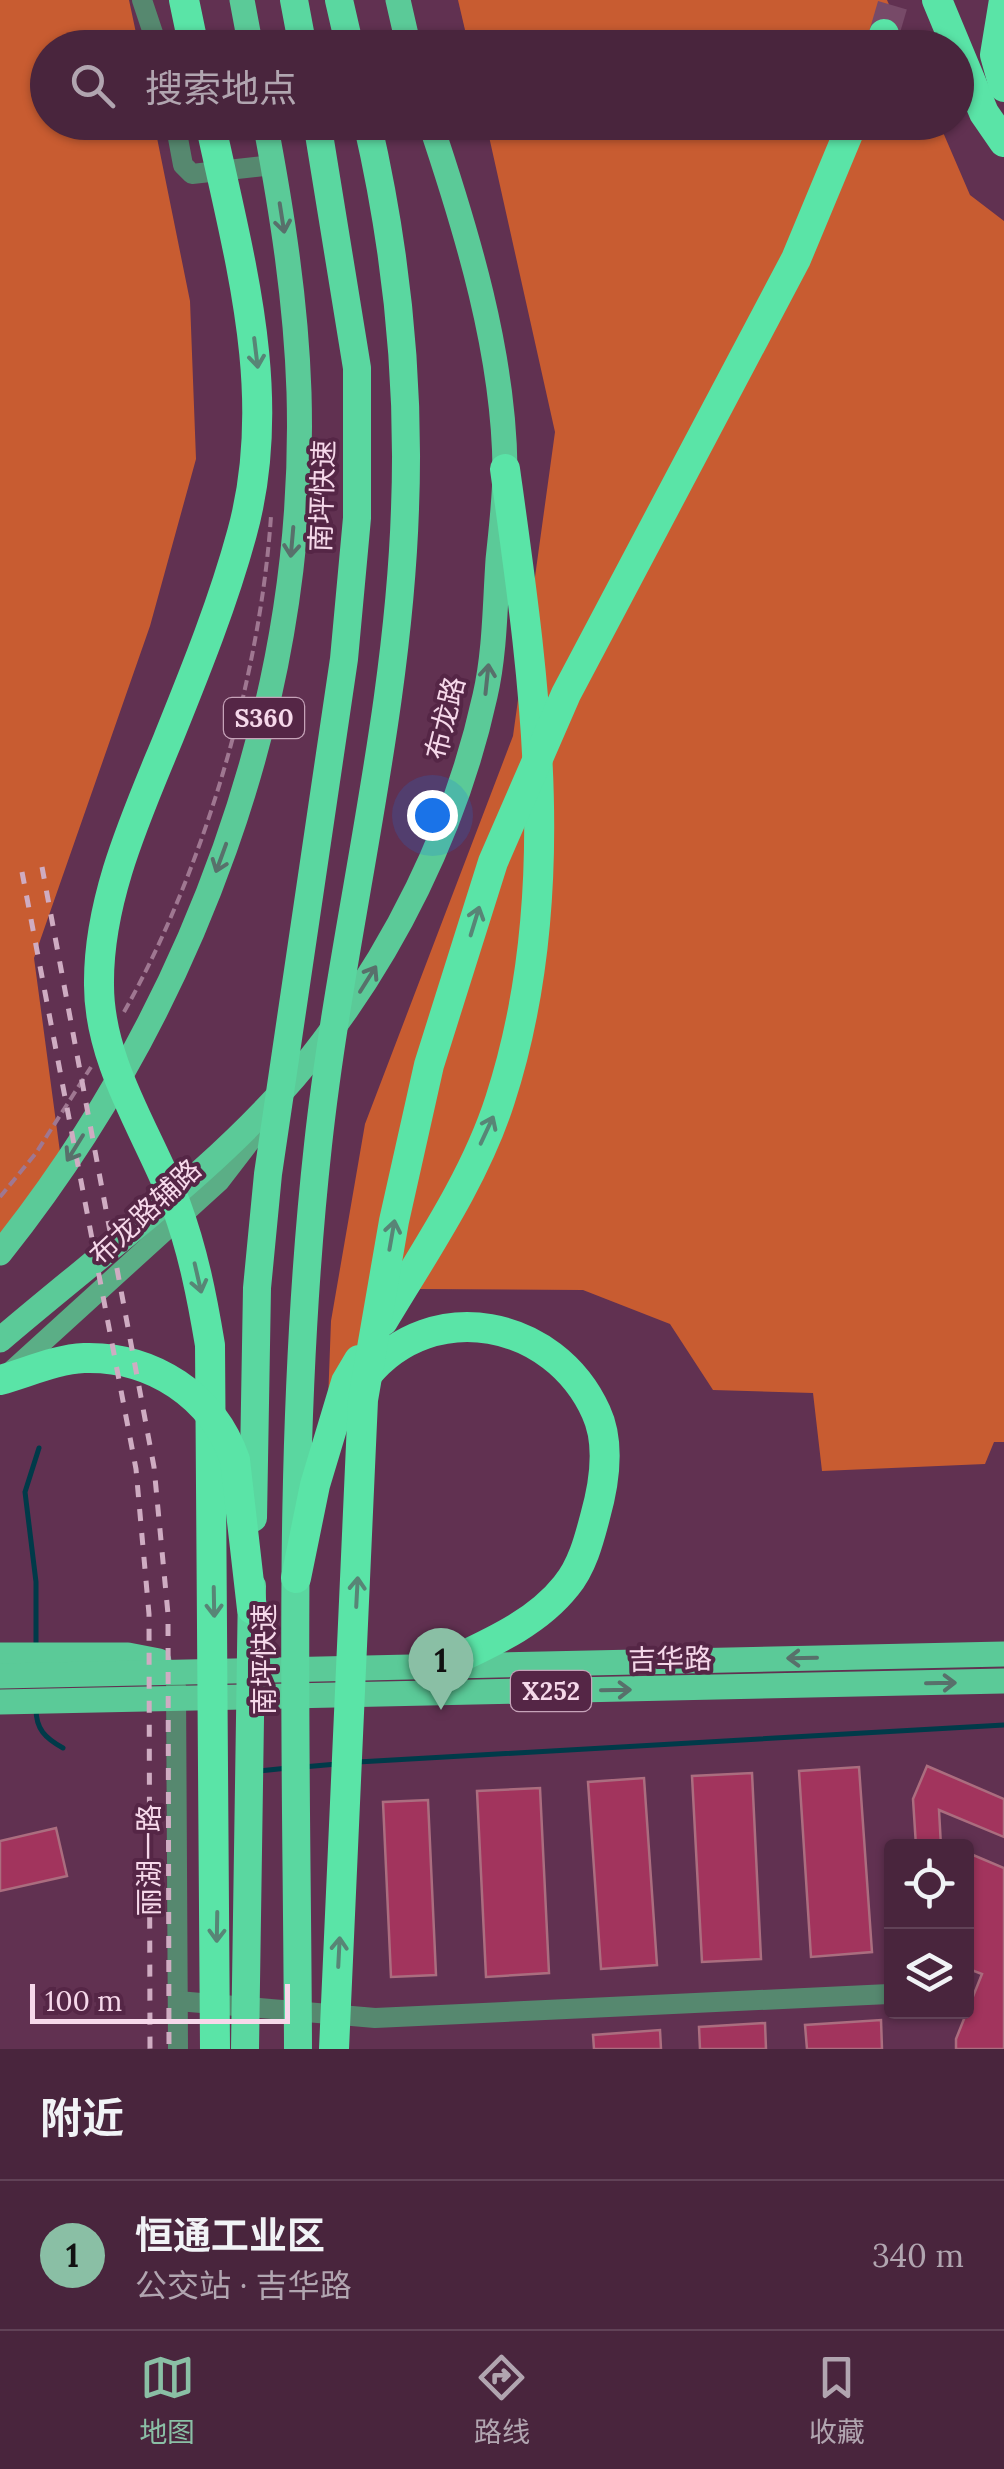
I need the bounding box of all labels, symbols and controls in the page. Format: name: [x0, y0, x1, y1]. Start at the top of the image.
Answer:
search box: [30, 30, 974, 140]
icon: search: [65, 58, 120, 113]
text: 搜索地点: [145, 64, 297, 112]
one-way arrow: [274, 202, 292, 234]
one-way arrow: [247, 336, 266, 369]
street label: 南坪快速: [302, 439, 342, 553]
one-way arrow: [282, 526, 301, 558]
one-way arrow: [478, 663, 497, 696]
street label: 布龙路: [417, 673, 473, 763]
road number: S360: [224, 698, 304, 738]
your location: [407, 790, 458, 841]
one-way arrow: [211, 842, 229, 873]
one-way arrow: [467, 905, 485, 937]
one-way arrow: [357, 965, 378, 994]
one-way arrow: [478, 1116, 497, 1146]
one-way arrow: [65, 1133, 86, 1162]
street label: 布龙路辅路: [82, 1151, 208, 1273]
one-way arrow: [383, 1219, 402, 1251]
one-way arrow: [189, 1261, 208, 1293]
one-way arrow: [348, 1577, 367, 1609]
one-way arrow: [204, 1586, 224, 1618]
street label: 南坪快速: [246, 1603, 282, 1715]
pin: 1: [408, 1628, 474, 1710]
street label: 吉华路: [628, 1640, 712, 1678]
one-way arrow: [786, 1648, 818, 1668]
road number: X252: [511, 1671, 591, 1711]
one-way arrow: [924, 1673, 956, 1692]
one-way arrow: [599, 1680, 631, 1699]
street label: 丽湖一路: [131, 1804, 167, 1916]
map controls: [884, 1839, 974, 2019]
button: locate: [884, 1839, 974, 1929]
one-way arrow: [208, 1910, 226, 1943]
button: layers: [884, 1929, 974, 2019]
one-way arrow: [330, 1936, 349, 1968]
scale bar: [30, 1979, 290, 2024]
text: 100 m: [45, 1983, 122, 2019]
text: 附近: [40, 2091, 124, 2145]
text: 恒通工业区: [135, 2211, 325, 2259]
text: 1: [66, 2235, 79, 2276]
text: 340 m: [872, 2235, 964, 2276]
text: 公交站 · 吉华路: [135, 2265, 352, 2306]
tab: 地图: [139, 2350, 195, 2450]
tab: 路线: [474, 2350, 530, 2450]
tab: 收藏: [809, 2350, 865, 2450]

